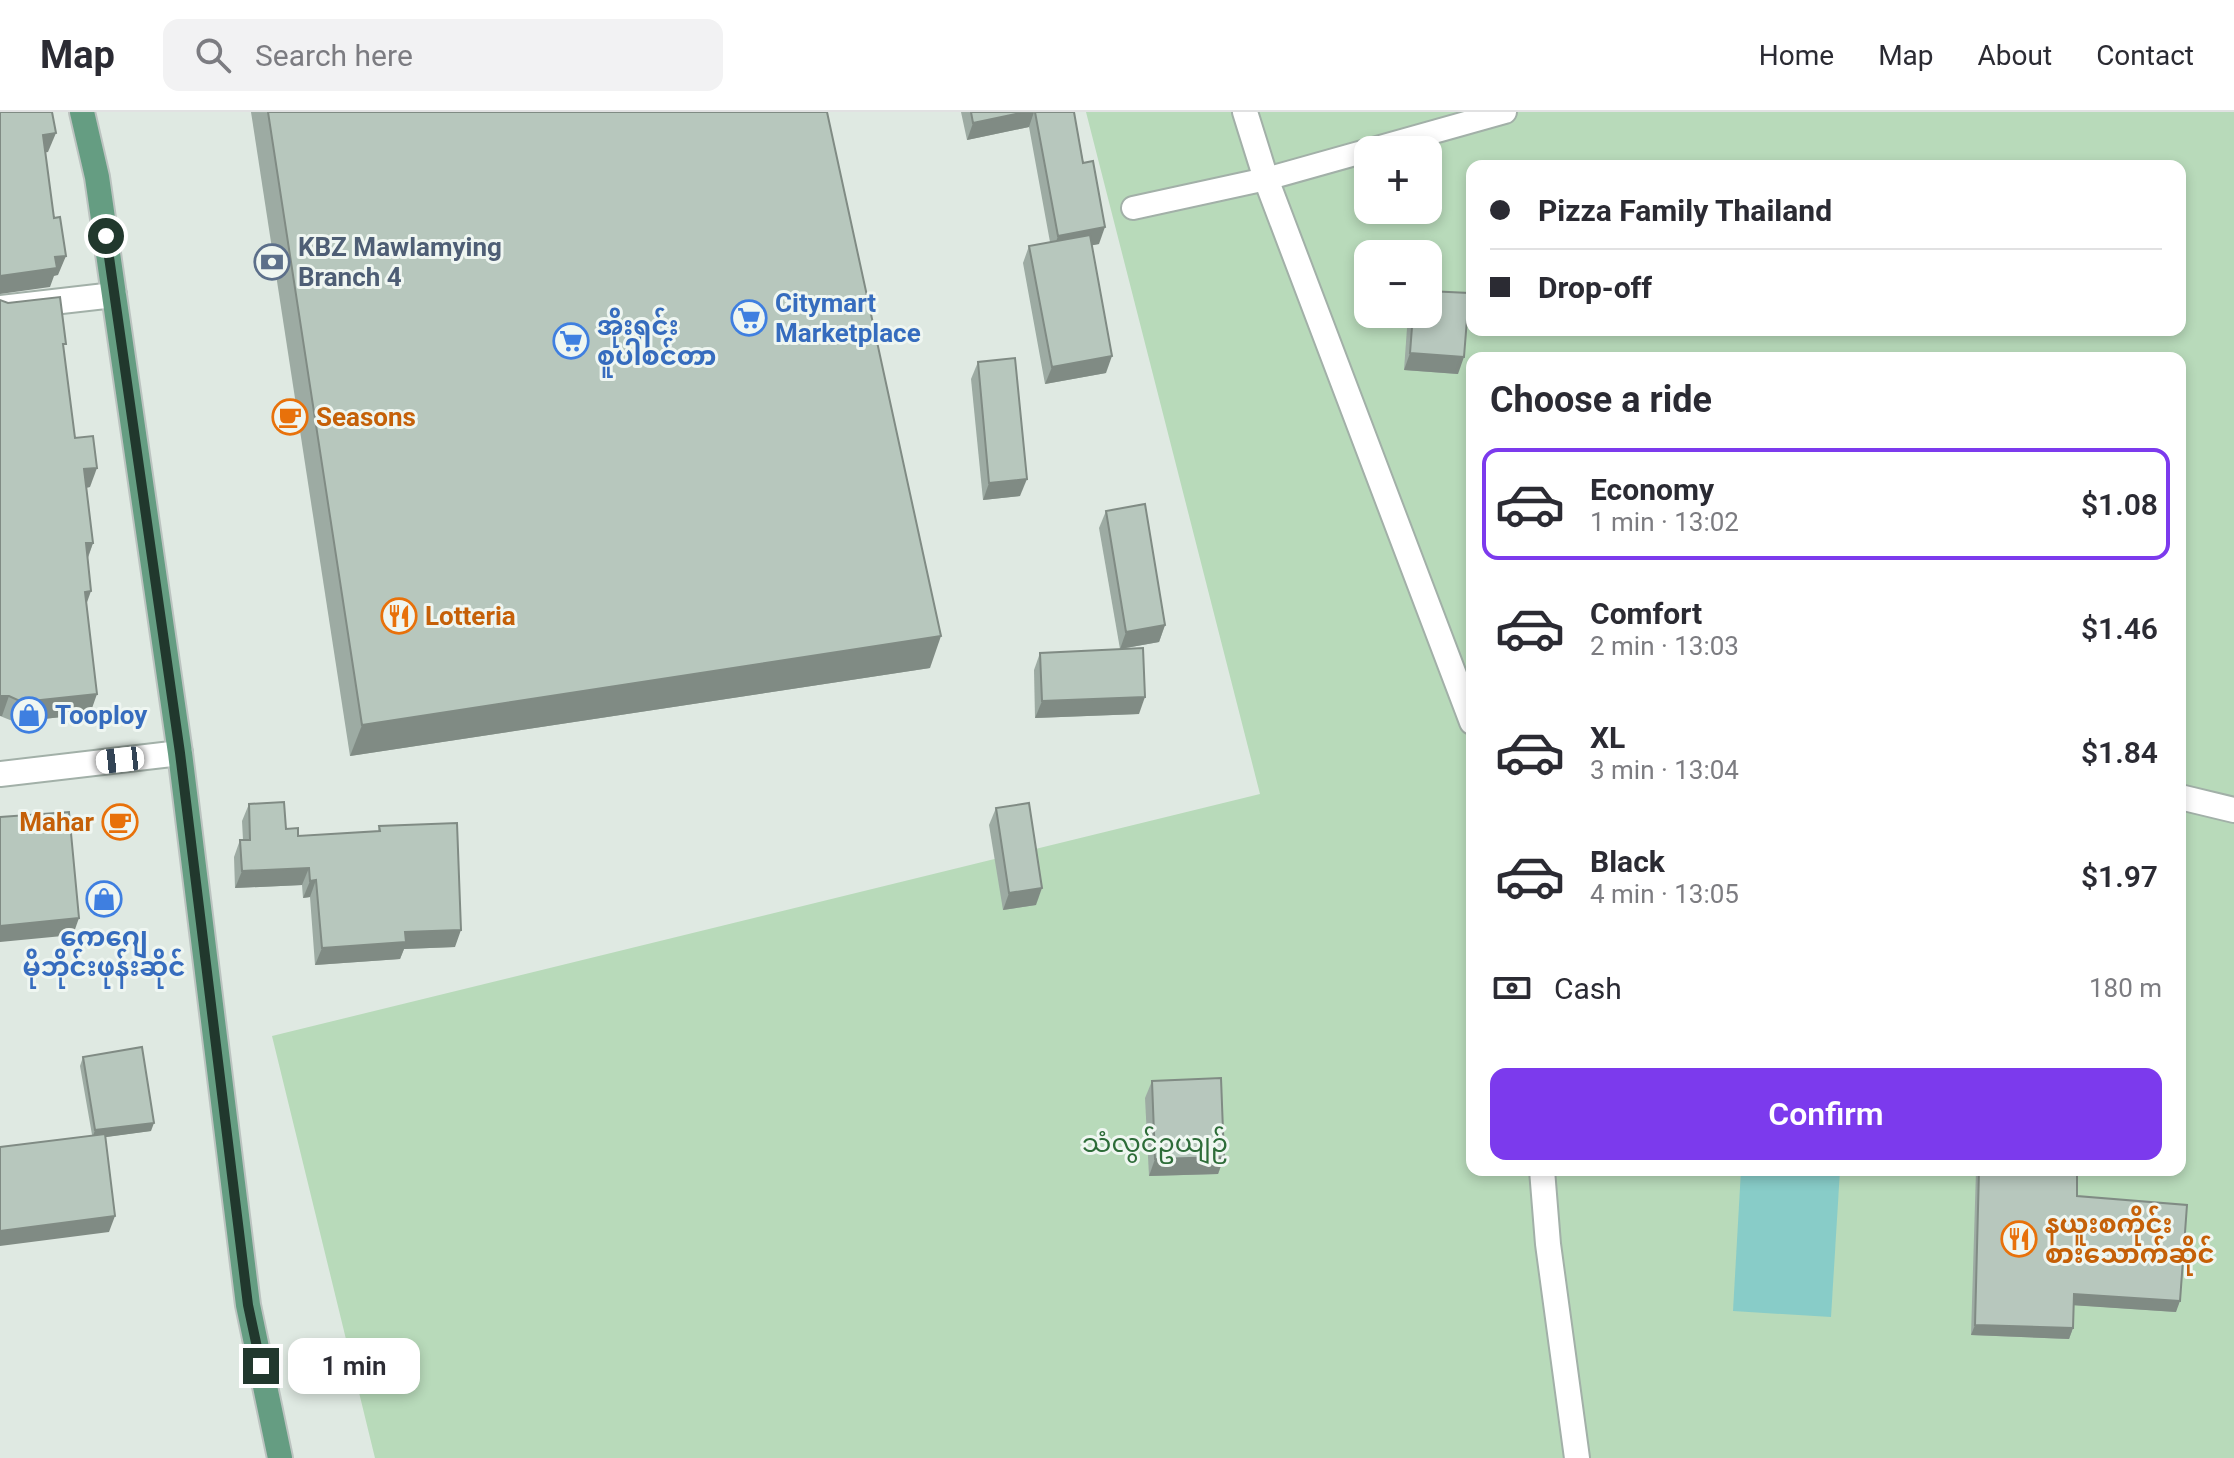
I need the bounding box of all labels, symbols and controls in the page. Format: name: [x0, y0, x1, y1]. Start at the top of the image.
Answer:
search box: [163, 19, 723, 91]
text: Map: [40, 33, 115, 77]
icon: search: [191, 33, 235, 77]
text: Search here: [255, 38, 413, 73]
text: Home: [1759, 39, 1834, 72]
text: Map: [1878, 39, 1934, 72]
text: About: [1978, 39, 2052, 72]
text: Contact: [2096, 39, 2194, 72]
map controls: [1354, 136, 1442, 328]
button: +: [1354, 136, 1442, 224]
text: Pizza Family Thailand: [1538, 193, 1832, 228]
route start: [88, 218, 124, 254]
place label: KBZ Mawlamying Branch 4: [298, 232, 502, 292]
button: −: [1354, 240, 1442, 328]
bank icon: KBZ Mawlamying Branch 4: [253, 243, 291, 281]
text: Drop-off: [1538, 270, 1652, 305]
place label: Citymart Marketplace: [775, 288, 921, 348]
supermarket icon: Citymart Marketplace: [730, 299, 768, 337]
place label: အိုးရှင်း စူပါစင်တာ: [597, 307, 716, 378]
supermarket icon: အိုးရှင်း စူပါစင်တာ: [552, 322, 590, 360]
text: Choose a ride: [1490, 379, 1712, 421]
cafe icon: Seasons: [271, 398, 309, 436]
place label: Seasons: [316, 402, 416, 432]
icon: car: [1494, 468, 1566, 540]
text: Economy: [1590, 472, 1714, 507]
text: $1.08: [2081, 487, 2158, 522]
text: 1 min · 13:02: [1590, 507, 1739, 537]
icon: car: [1494, 592, 1566, 664]
text: Comfort: [1590, 596, 1702, 631]
restaurant icon: Lotteria: [380, 597, 418, 635]
place label: Lotteria: [425, 601, 516, 631]
text: $1.46: [2081, 611, 2158, 646]
text: 2 min · 13:03: [1590, 631, 1739, 661]
shop icon: Tooploy: [10, 696, 48, 734]
place label: Tooploy: [55, 700, 148, 730]
icon: car: [1494, 716, 1566, 788]
text: XL: [1590, 720, 1625, 755]
text: $1.84: [2081, 735, 2158, 770]
car: [95, 746, 145, 774]
text: 3 min · 13:04: [1590, 755, 1739, 785]
cafe icon: Mahar: [101, 803, 139, 841]
place label: Mahar: [19, 807, 94, 837]
icon: car: [1494, 840, 1566, 912]
text: Black: [1590, 844, 1665, 879]
text: $1.97: [2081, 859, 2158, 894]
text: 4 min · 13:05: [1590, 879, 1739, 909]
shop icon: ကေဂျေ မိုဘိုင်းဖုန်းဆိုင်: [85, 880, 123, 918]
place label: ကေဂျေ မိုဘိုင်းဖုန်းဆိုင်: [23, 922, 185, 989]
icon: cash: [1490, 966, 1534, 1010]
text: Cash: [1554, 971, 1622, 1006]
text: 180 m: [2089, 973, 2162, 1003]
button: Confirm: [1490, 1068, 2162, 1160]
park label: သံလွင်ဥယျဉ်: [1082, 1126, 1228, 1164]
place label: နယူးစကိုင်း စားသောက်ဆိုင်: [2045, 1205, 2215, 1276]
restaurant icon: နယူးစကိုင်း စားသောက်ဆိုင်: [2000, 1220, 2038, 1258]
callout: 1 min: [289, 1338, 421, 1394]
route end: [243, 1348, 279, 1384]
text: 1 min: [321, 1351, 387, 1381]

